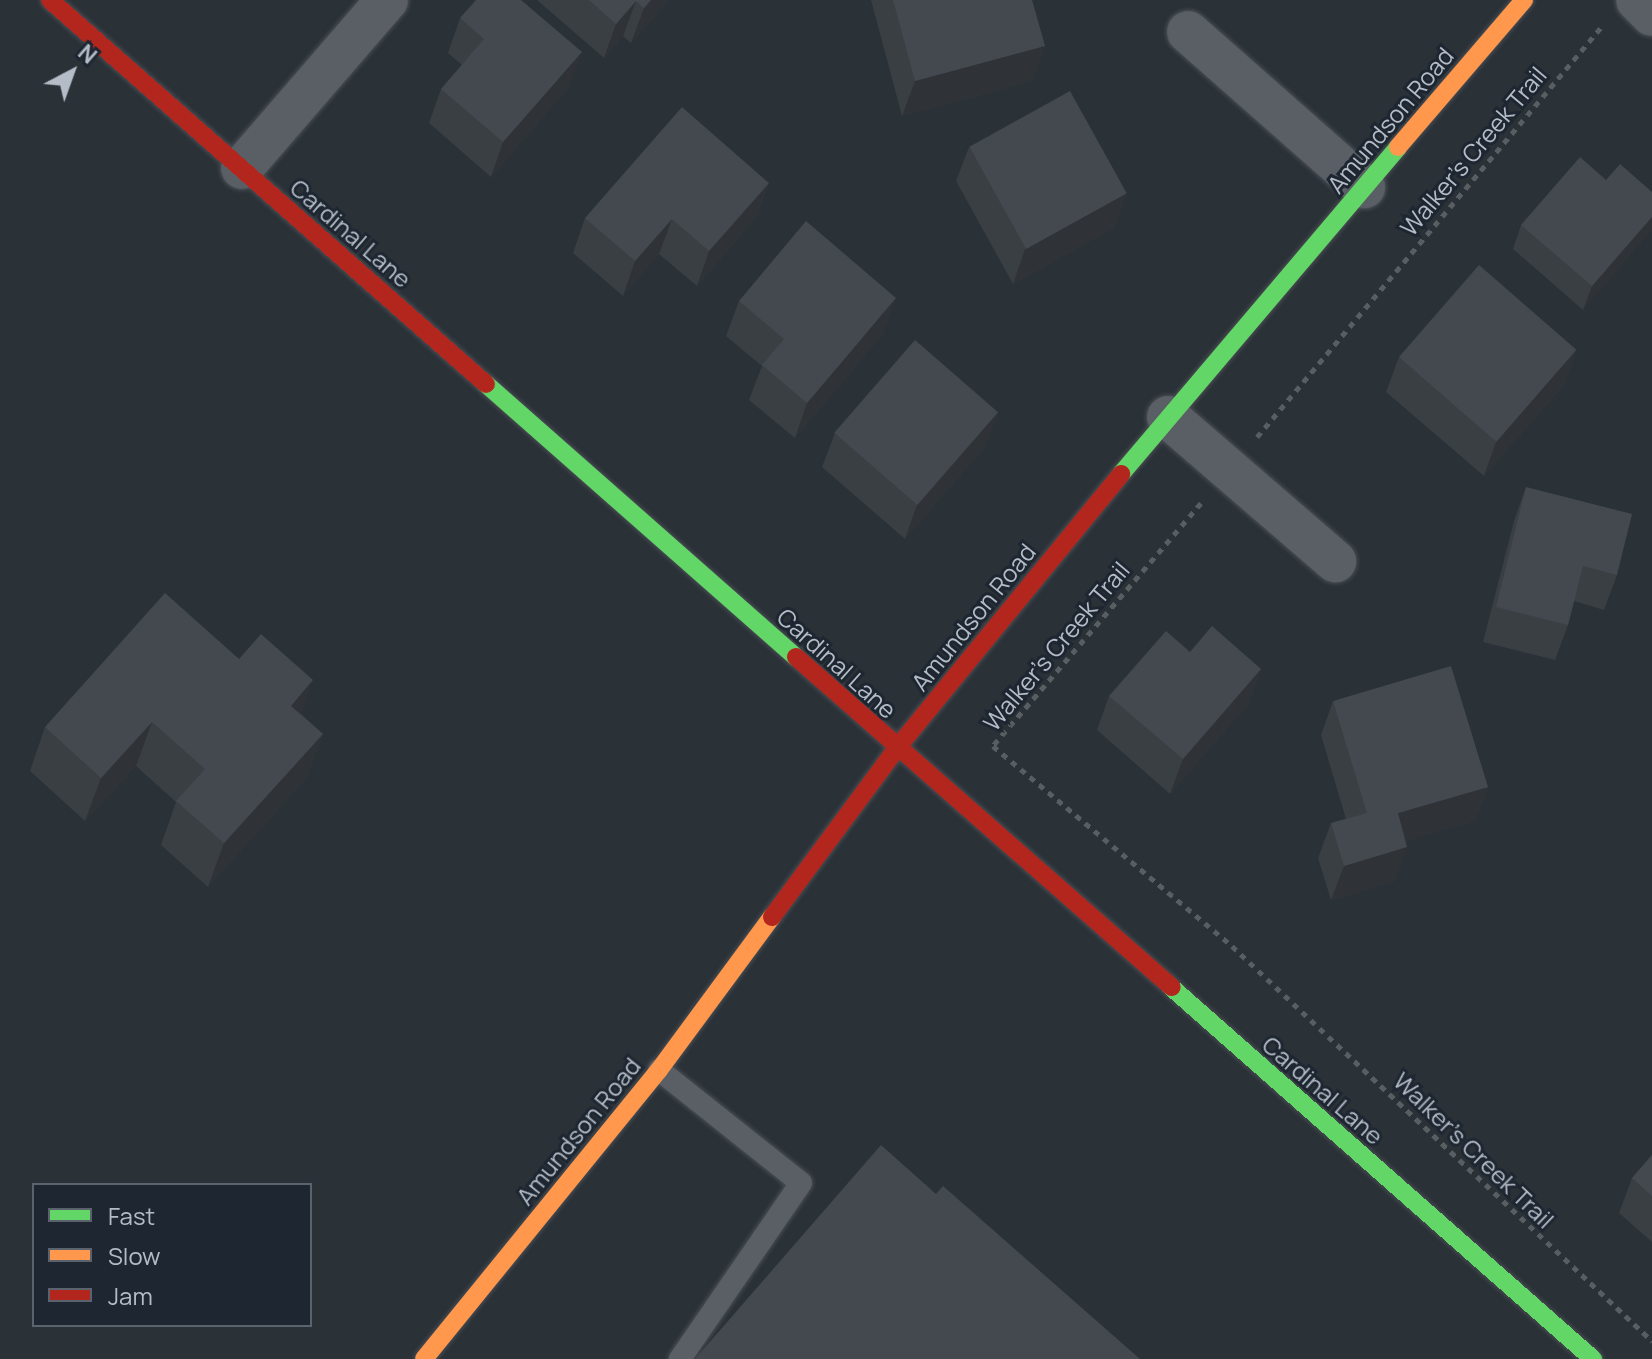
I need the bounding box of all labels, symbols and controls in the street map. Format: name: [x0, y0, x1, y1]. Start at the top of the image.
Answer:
north arrow: [32, 32, 112, 112]
text: N: [72, 37, 104, 70]
street label: Amundson Road: [1321, 41, 1459, 199]
street label: Walker's Creek Trail: [1394, 61, 1552, 241]
street label: Cardinal Lane: [285, 173, 417, 293]
street label: Amundson Road: [905, 538, 1041, 696]
street label: Walker's Creek Trail: [977, 556, 1135, 736]
street label: Cardinal Lane: [771, 602, 903, 724]
street label: Cardinal Lane: [1257, 1030, 1389, 1150]
street label: Amundson Road: [510, 1052, 646, 1210]
street label: Walker's Creek Trail: [1388, 1066, 1560, 1234]
legend: [32, 1183, 312, 1327]
text: Fast: [108, 1199, 155, 1232]
text: Slow: [108, 1239, 161, 1272]
text: Jam: [108, 1279, 153, 1312]

